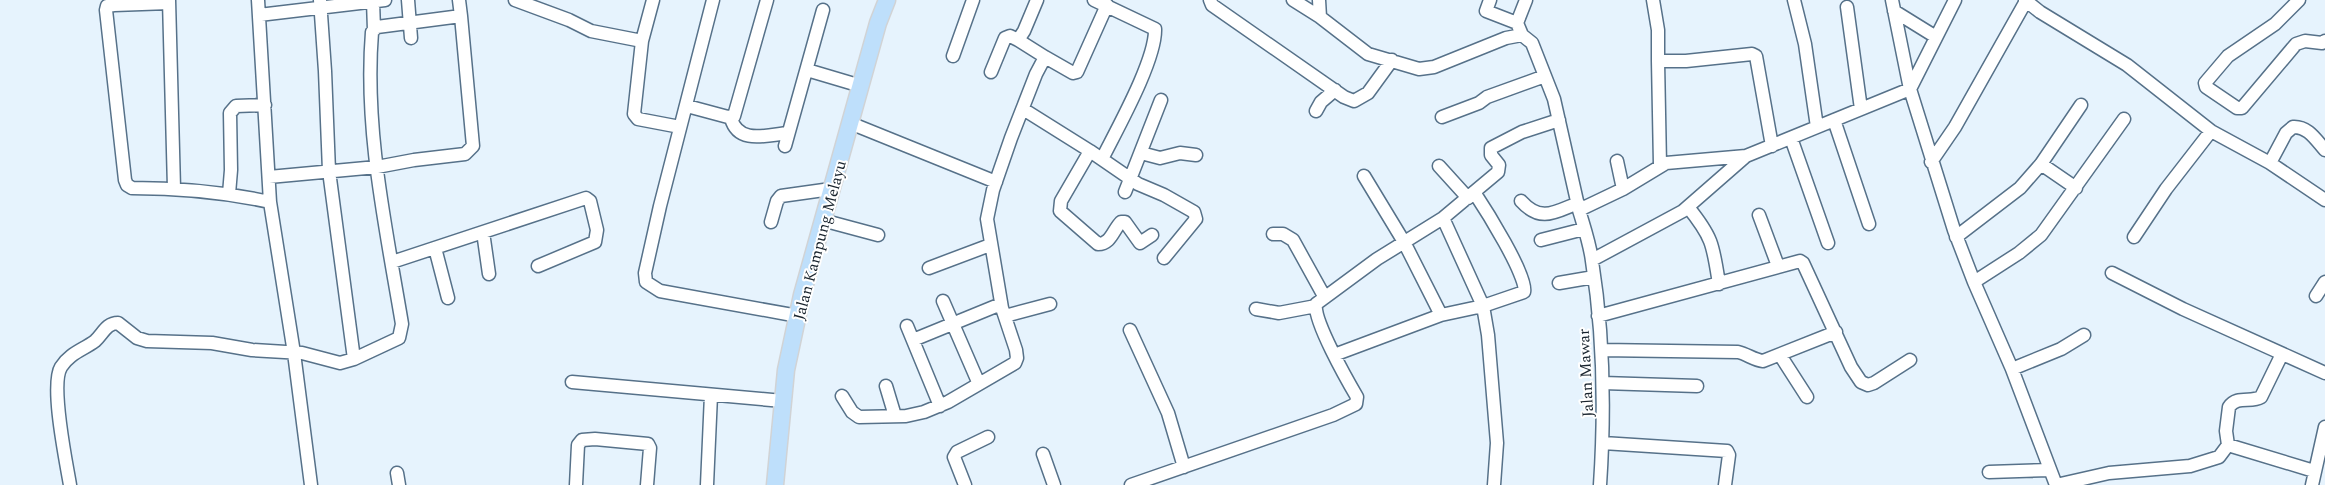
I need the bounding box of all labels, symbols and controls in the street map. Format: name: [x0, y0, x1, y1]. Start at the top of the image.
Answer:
street label: Jalan Kampung Melayu: [787, 158, 853, 323]
street label: Jalan Mawar: [1572, 328, 1600, 418]

